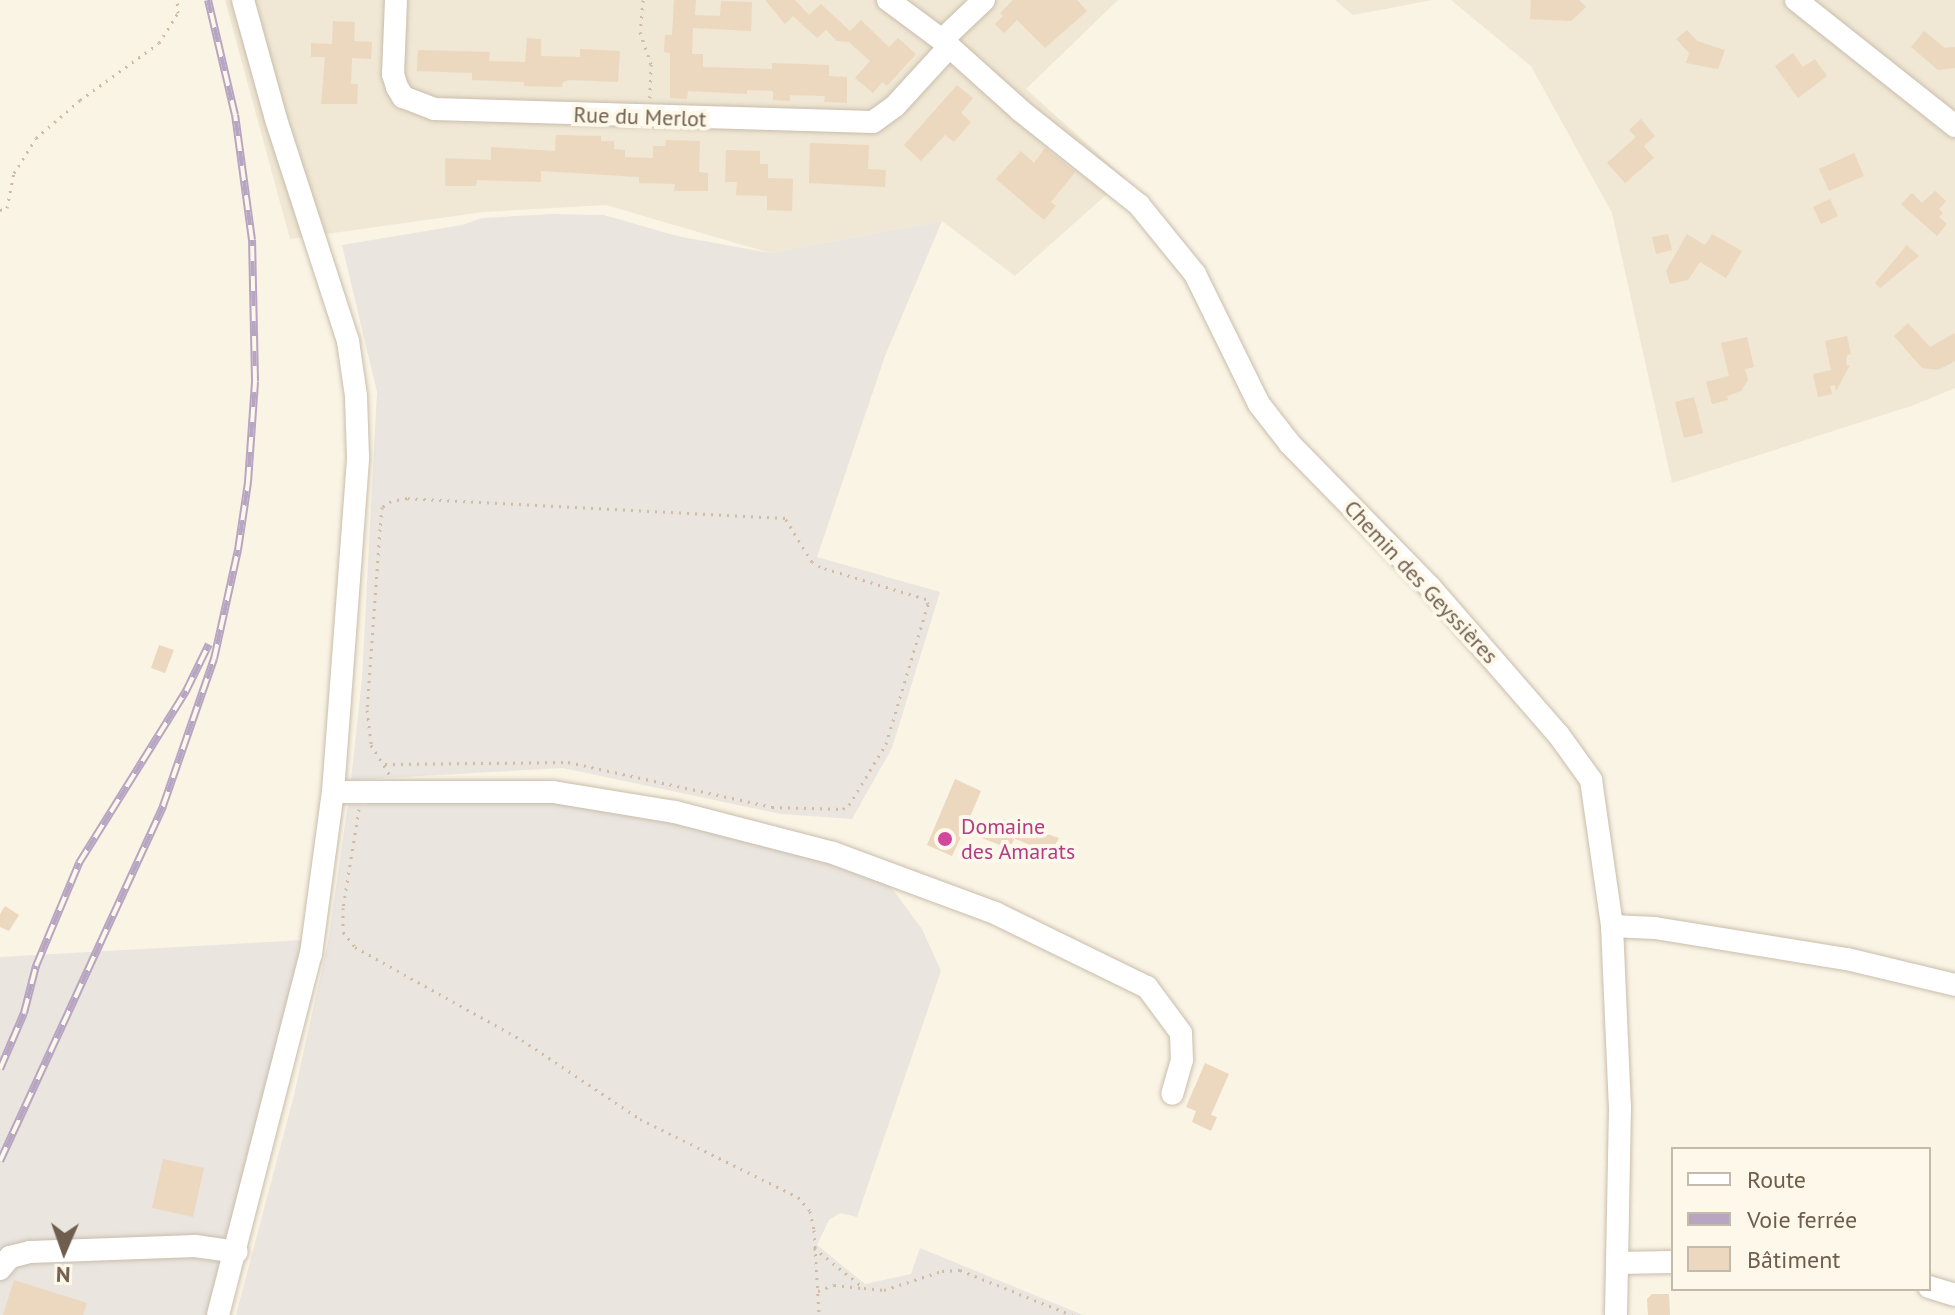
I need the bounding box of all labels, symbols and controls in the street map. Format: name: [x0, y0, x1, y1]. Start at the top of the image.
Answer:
street label: Rue du Merlot: [573, 101, 707, 133]
street label: Chemin des Geyssières: [1339, 495, 1503, 669]
place label: Domaine des Amarats: [961, 813, 1076, 864]
marker: Domaine des Amarats: [936, 830, 954, 848]
legend: [1671, 1147, 1931, 1291]
text: Route: [1747, 1164, 1806, 1195]
text: Voie ferrée: [1747, 1204, 1857, 1235]
north arrow: [24, 1211, 104, 1291]
text: Bâtiment: [1747, 1244, 1840, 1275]
text: N: [55, 1261, 71, 1289]

